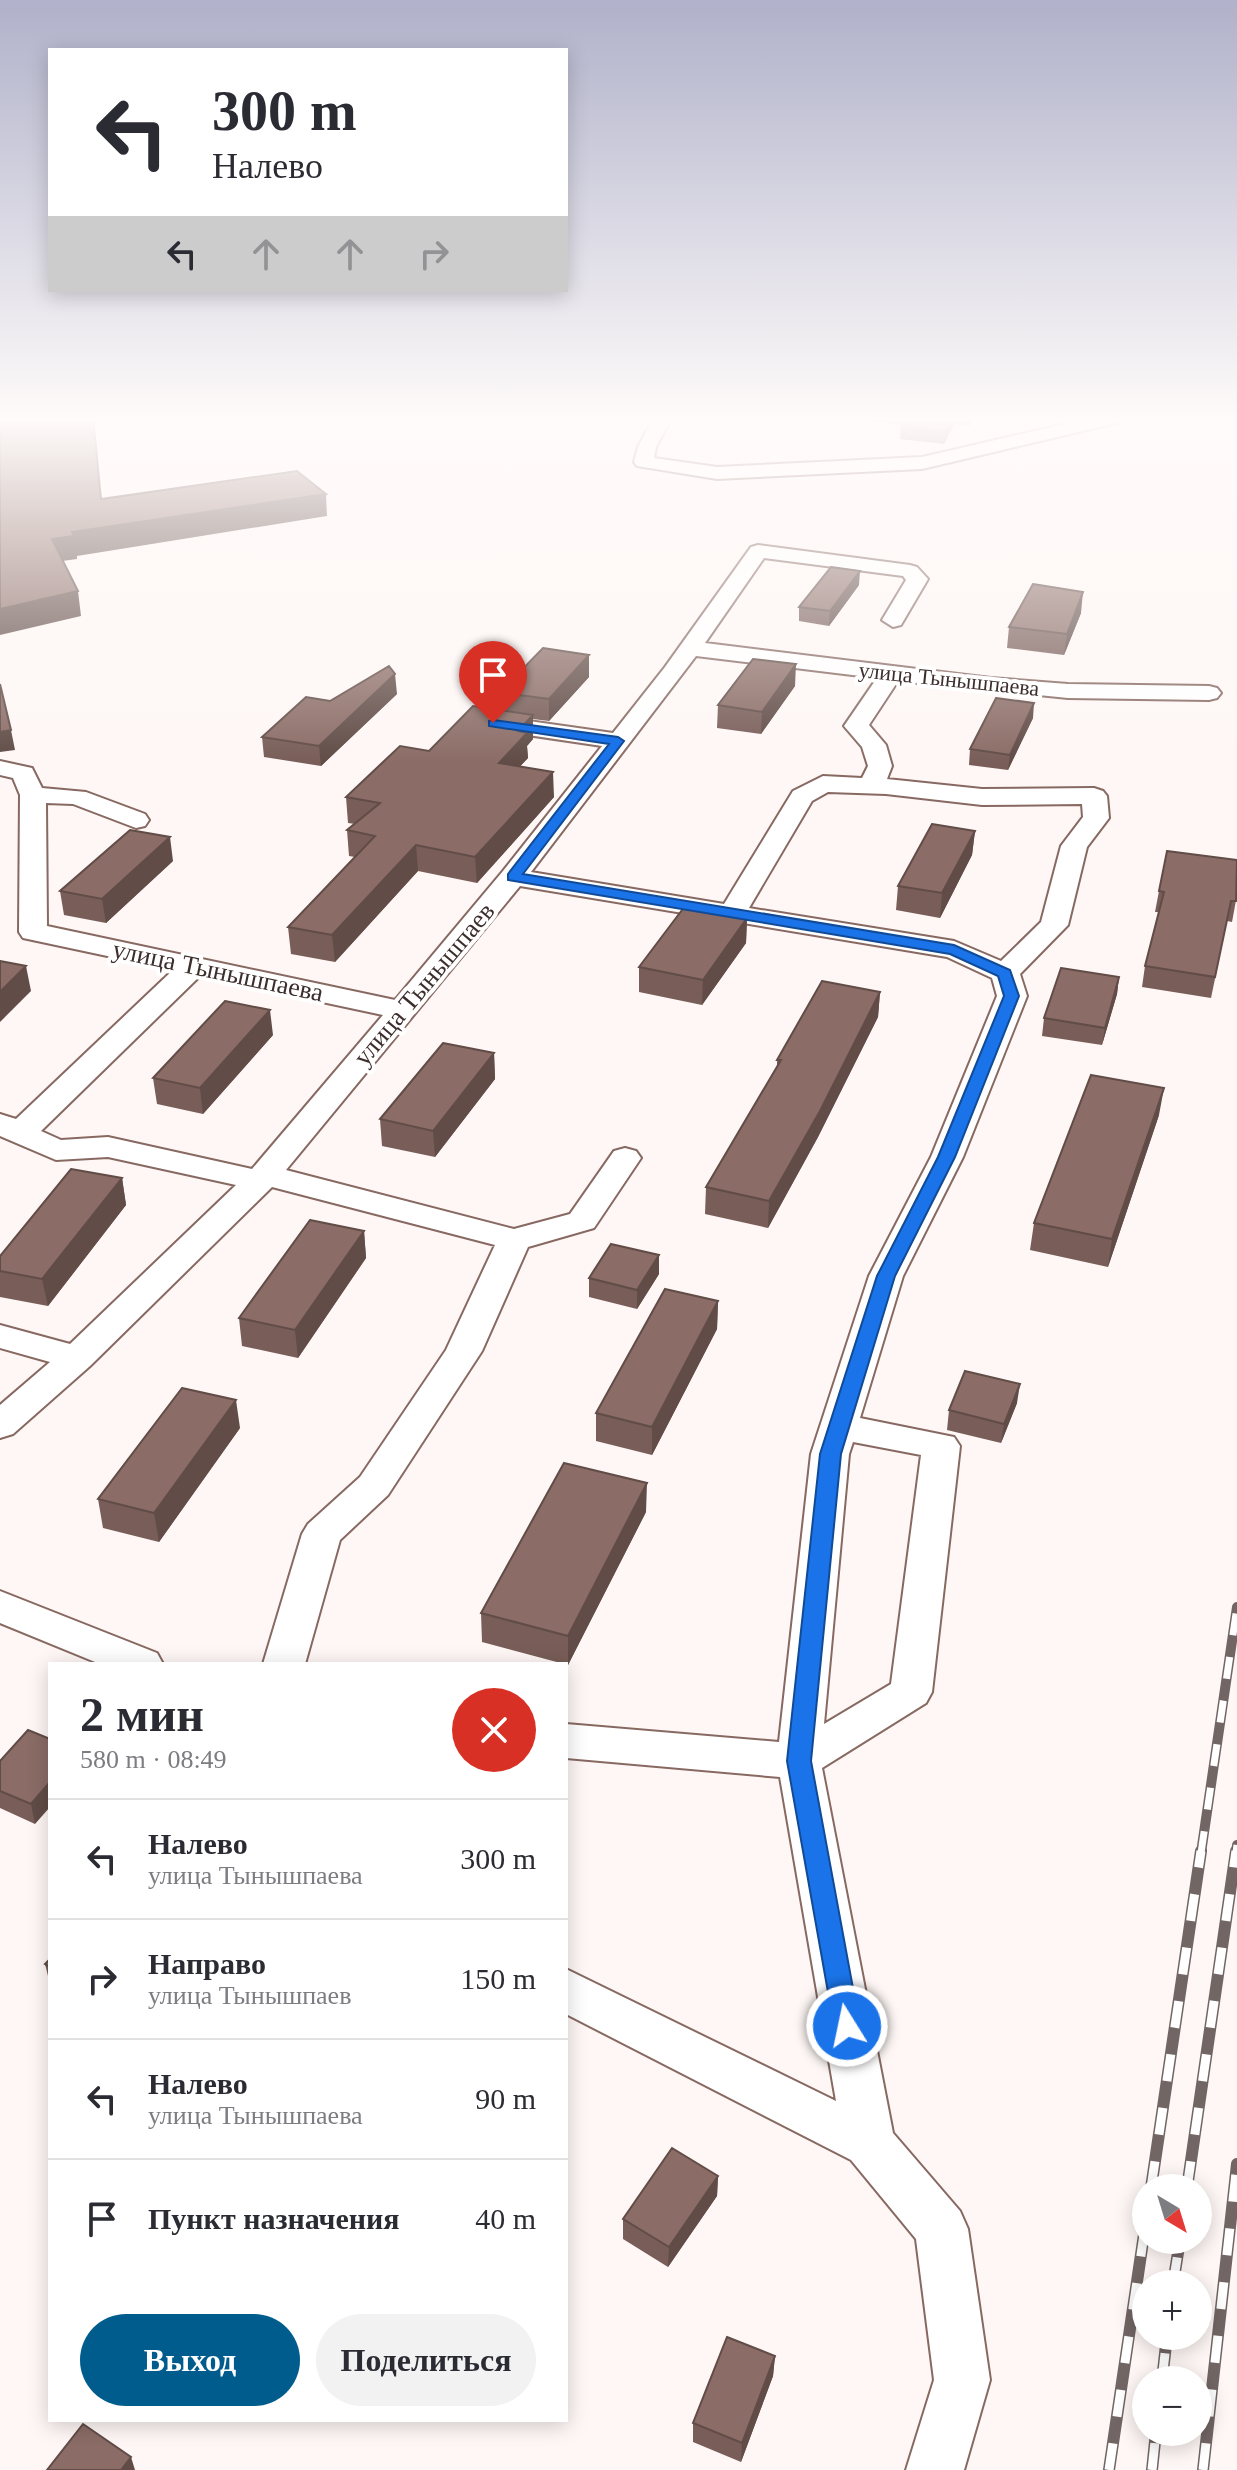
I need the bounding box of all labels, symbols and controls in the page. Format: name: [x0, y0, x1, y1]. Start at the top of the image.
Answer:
icon: left: [80, 80, 184, 184]
text: 300 m: [212, 80, 357, 142]
text: Налево: [212, 146, 323, 186]
icon: left: [160, 232, 204, 276]
icon: ahead: [244, 232, 288, 276]
icon: ahead: [328, 232, 372, 276]
icon: right: [412, 232, 456, 276]
pin: [459, 641, 527, 723]
icon: arrive: [471, 653, 515, 697]
street label: улица Тынышпаева: [857, 657, 1041, 701]
street label: улица Тынышпаев: [348, 897, 500, 1071]
street label: улица Тынышпаева: [110, 935, 326, 1008]
text: 2 мин: [80, 1688, 204, 1741]
button: close: [452, 1688, 536, 1772]
text: 580 m · 08:49: [80, 1745, 227, 1774]
text: Налево: [148, 1827, 248, 1860]
icon: left: [80, 1837, 124, 1881]
text: 300 m: [460, 1842, 536, 1875]
text: улица Тынышпаева: [148, 1861, 363, 1890]
text: Направо: [148, 1947, 266, 1980]
icon: right: [80, 1957, 124, 2001]
text: 150 m: [460, 1962, 536, 1995]
text: улица Тынышпаев: [148, 1981, 351, 2010]
position arrow: [805, 1984, 889, 2068]
text: Налево: [148, 2067, 248, 2100]
icon: left: [80, 2077, 124, 2121]
text: 90 m: [475, 2082, 536, 2115]
text: улица Тынышпаева: [148, 2101, 363, 2130]
north arrow: [1132, 2174, 1212, 2254]
map controls: [1132, 2174, 1212, 2446]
icon: arrive: [80, 2197, 124, 2241]
text: Пункт назначения: [148, 2202, 400, 2235]
text: 40 m: [475, 2202, 536, 2235]
button: +: [1132, 2270, 1212, 2350]
button: Выход: [80, 2314, 300, 2406]
button: Поделиться: [316, 2314, 536, 2406]
button: −: [1132, 2366, 1212, 2446]

